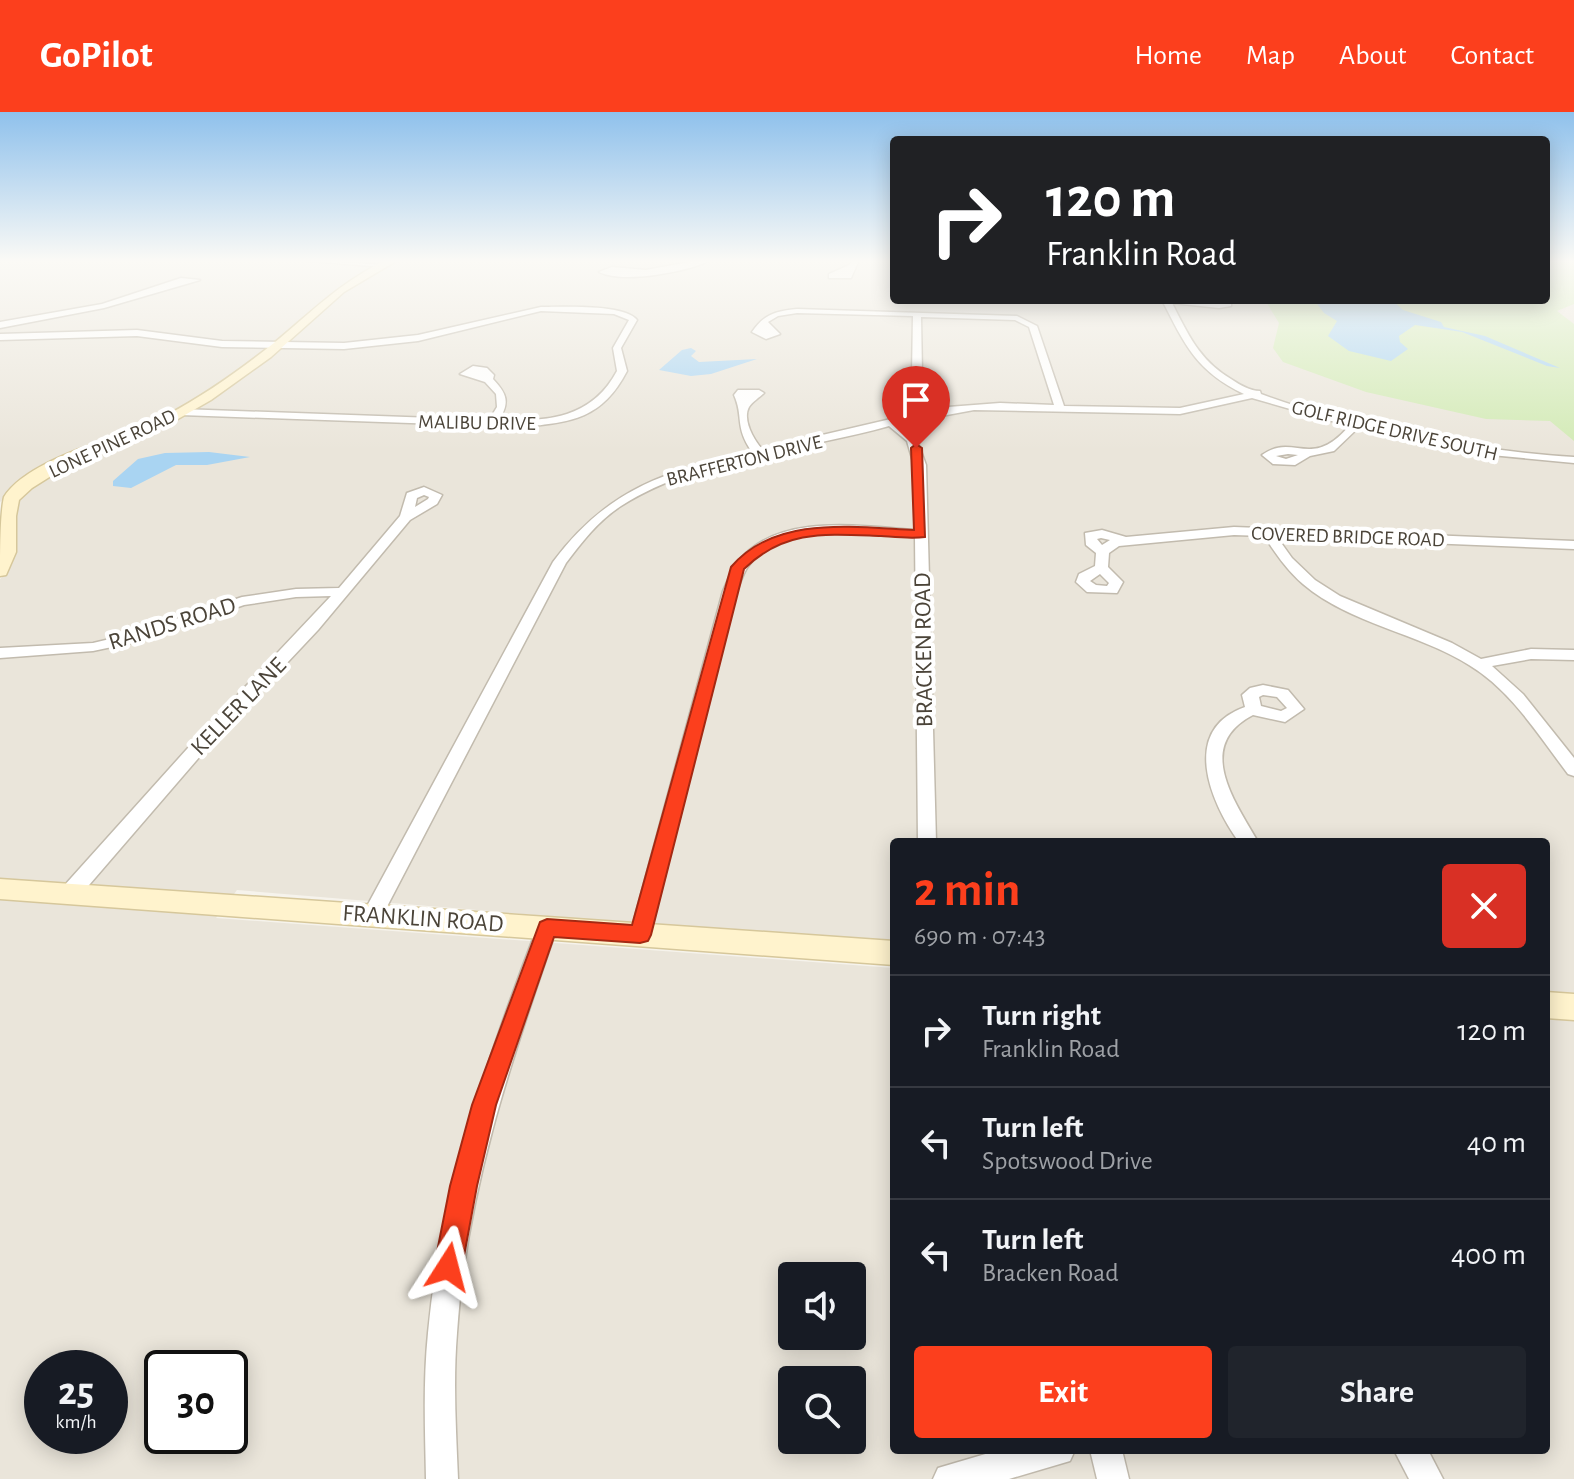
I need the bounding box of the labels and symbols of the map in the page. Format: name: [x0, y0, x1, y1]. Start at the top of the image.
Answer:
pin: [882, 366, 950, 448]
street label: GOLF RIDGE DRIVE SOUTH: [1290, 398, 1500, 464]
street label: LONE PINE ROAD: [46, 406, 179, 482]
street label: MALIBU DRIVE: [418, 412, 536, 434]
street label: BRAFFERTON DRIVE: [664, 432, 824, 490]
street label: COVERED BRIDGE ROAD: [1251, 524, 1445, 550]
street label: BRACKEN ROAD: [911, 572, 937, 728]
street label: RANDS ROAD: [106, 593, 239, 655]
street label: KELLER LANE: [187, 653, 291, 760]
street label: FRANKLIN ROAD: [342, 901, 504, 937]
position arrow: [406, 1225, 490, 1309]
speed limit sign: 30: [144, 1350, 248, 1454]

